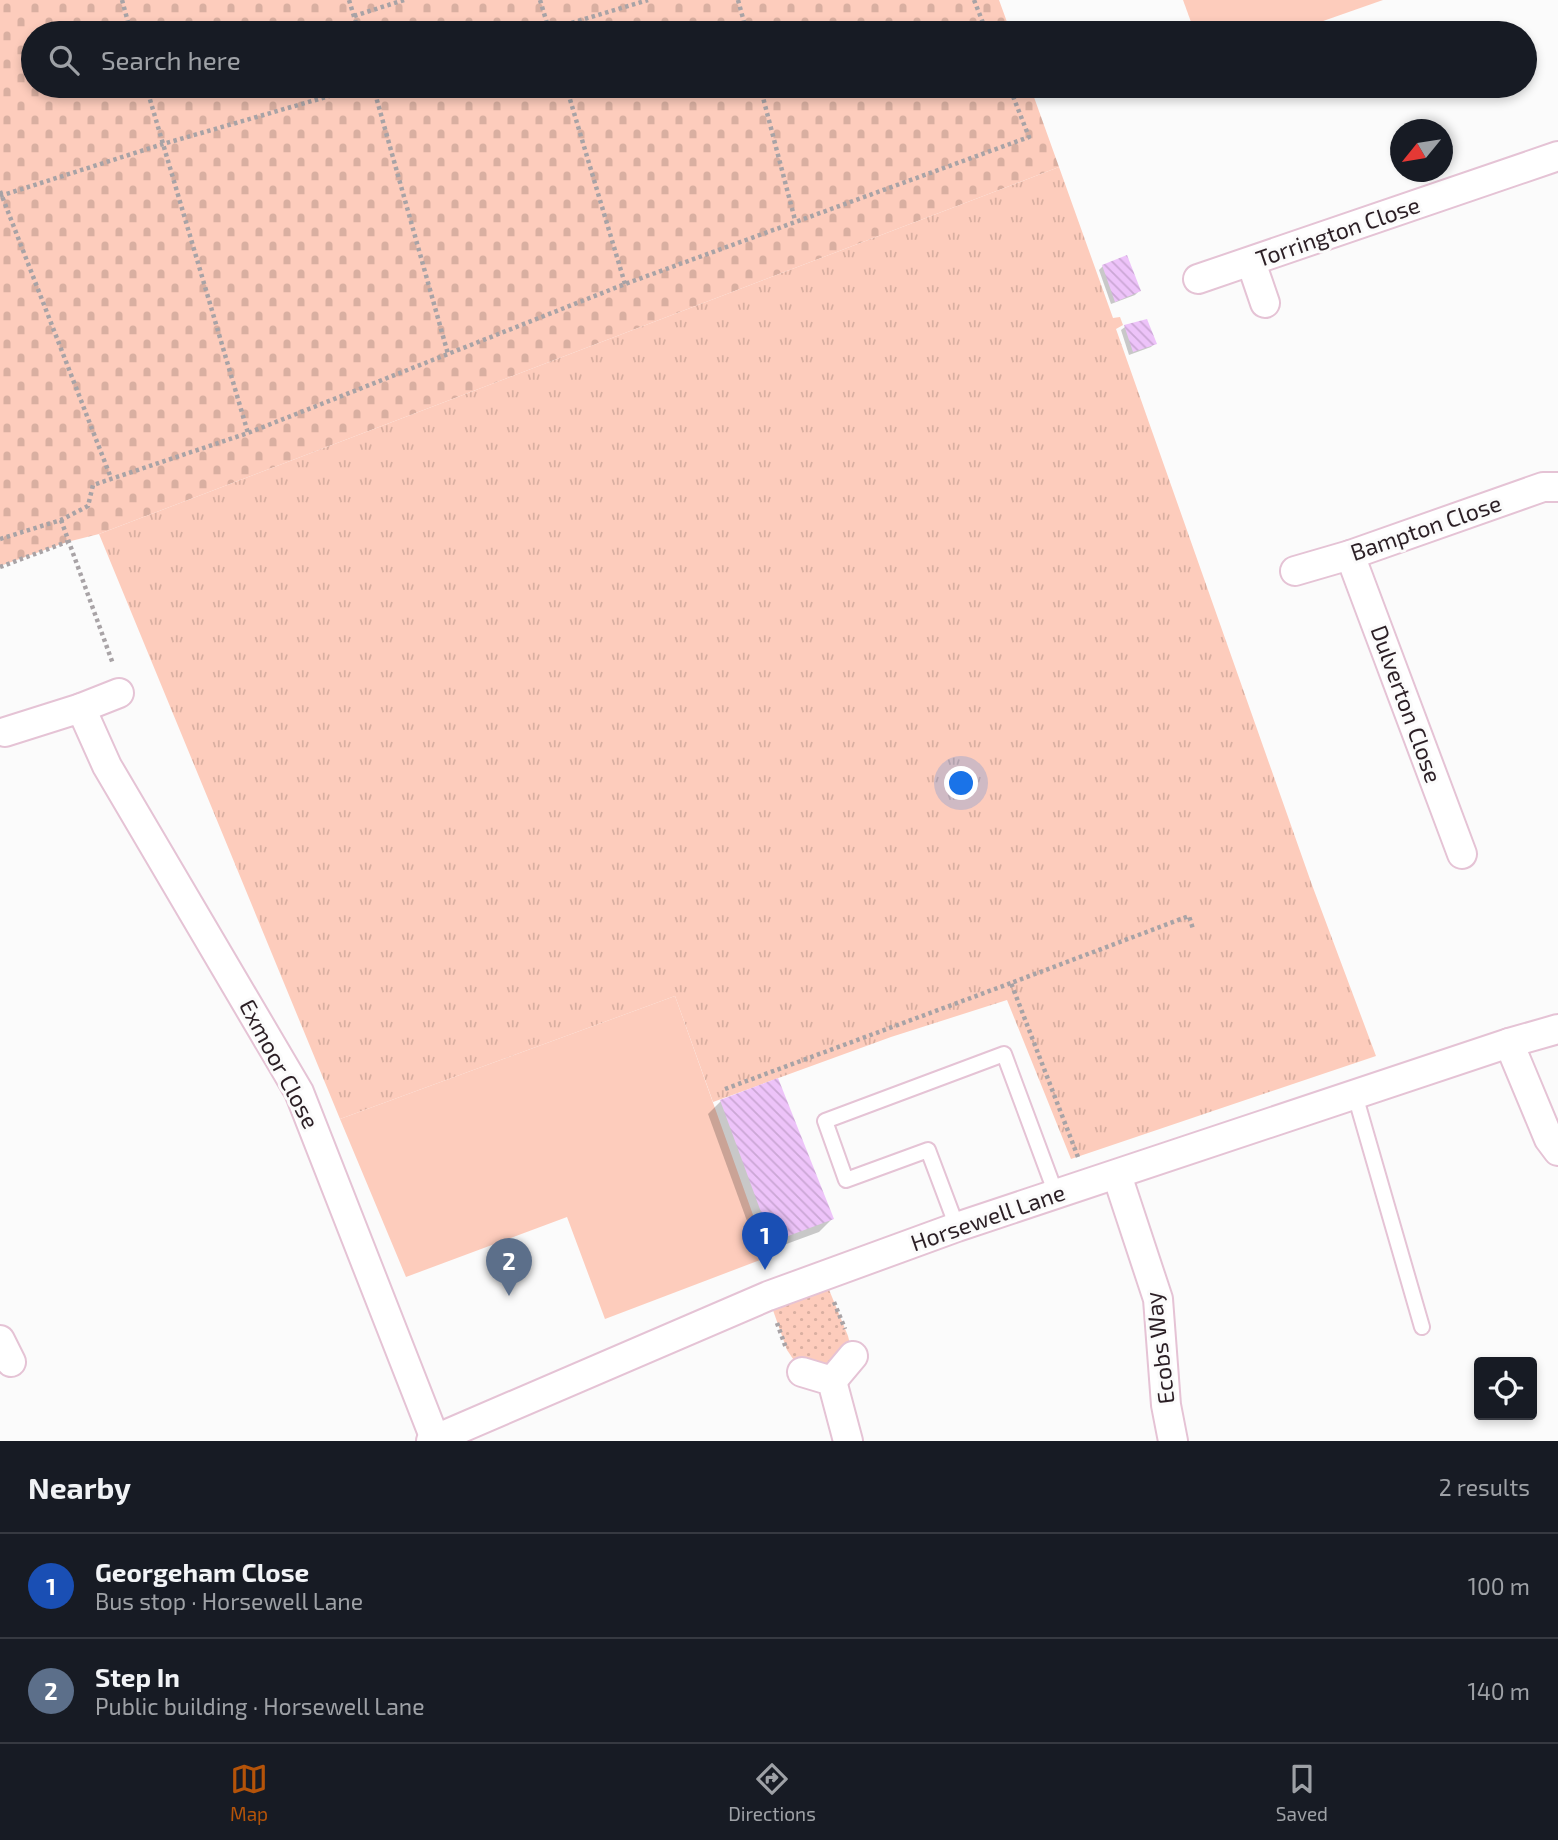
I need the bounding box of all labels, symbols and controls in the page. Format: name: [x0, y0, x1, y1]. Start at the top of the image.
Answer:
search box: [21, 21, 1537, 98]
icon: search: [45, 41, 83, 79]
text: Search here: [101, 44, 241, 75]
north arrow: [1390, 119, 1453, 182]
street label: Torrington Close: [1252, 190, 1423, 272]
street label: Bampton Close: [1347, 488, 1505, 566]
street label: Dulverton Close: [1365, 621, 1448, 786]
your location: [944, 766, 978, 800]
street label: Exmoor Close: [234, 994, 326, 1133]
street label: Horsewell Lane: [907, 1178, 1068, 1257]
pin: 1: [742, 1212, 788, 1270]
pin: 2: [486, 1238, 532, 1296]
street label: Ecobs Way: [1138, 1290, 1180, 1406]
map controls: [1474, 1357, 1537, 1420]
button: locate: [1474, 1357, 1537, 1420]
text: Nearby: [28, 1469, 131, 1505]
text: 2 results: [1439, 1473, 1530, 1501]
text: Georgeham Close: [95, 1556, 309, 1587]
text: 1: [46, 1572, 56, 1600]
text: 100 m: [1468, 1572, 1530, 1600]
text: Bus stop · Horsewell Lane: [95, 1587, 363, 1615]
text: Step In: [95, 1661, 180, 1692]
text: 2: [44, 1677, 58, 1705]
text: 140 m: [1468, 1677, 1530, 1705]
text: Public building · Horsewell Lane: [95, 1692, 425, 1720]
tab: Map: [230, 1760, 268, 1825]
tab: Directions: [728, 1760, 816, 1825]
tab: Saved: [1276, 1760, 1328, 1825]

